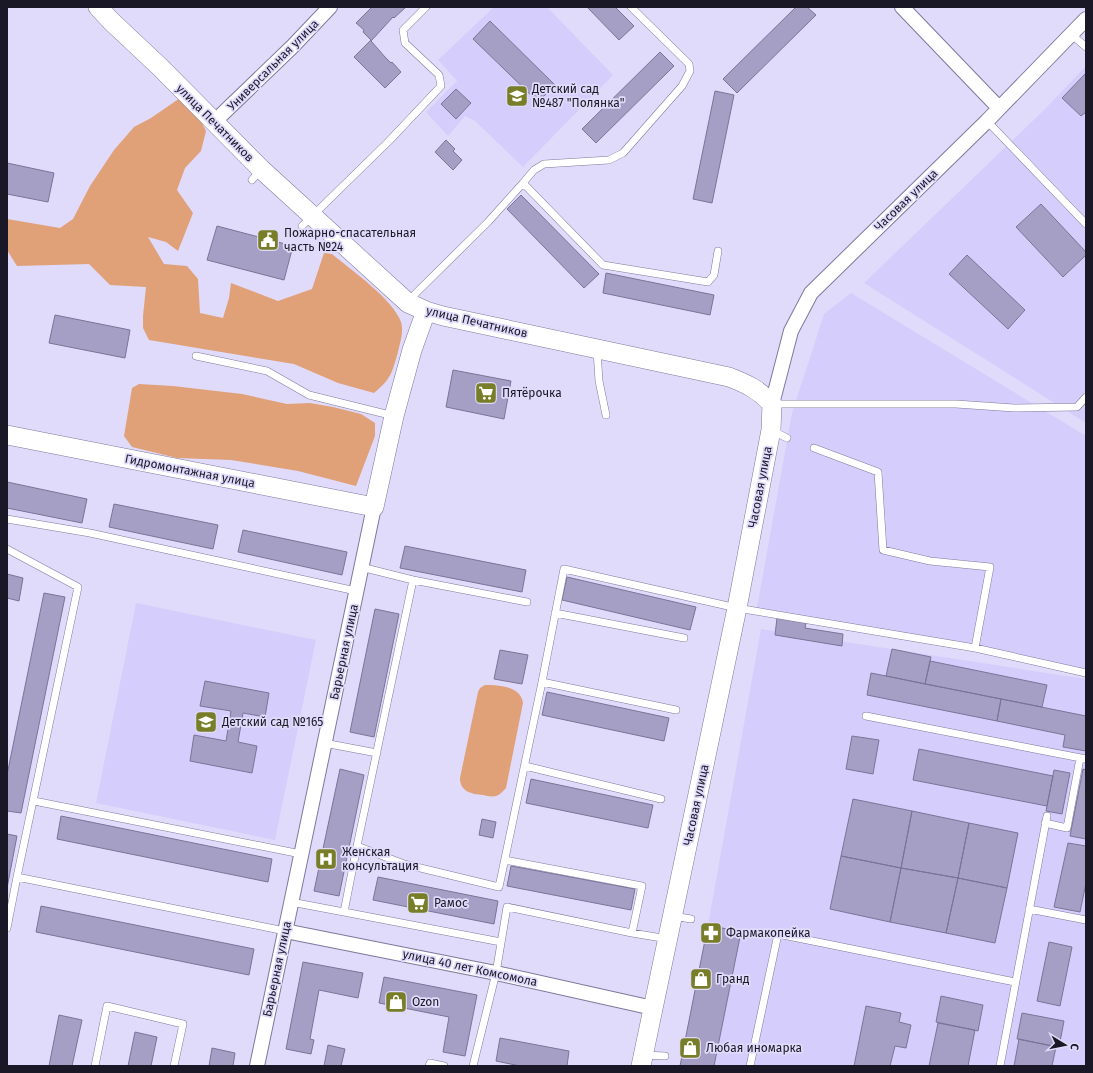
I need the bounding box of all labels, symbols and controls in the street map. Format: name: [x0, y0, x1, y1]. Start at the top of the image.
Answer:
street label: Универсальная улица: [225, 17, 321, 113]
street label: улица Печатников: [173, 81, 257, 165]
place label: Детский сад №487 "Полянка": [531, 82, 625, 110]
school or university icon: Детский сад №487 "Полянка": [504, 83, 530, 109]
street label: Часовая улица: [871, 166, 941, 234]
place label: Пожарно-спасательная часть №24: [284, 226, 416, 254]
public building icon: Пожарно-спасательная часть №24: [255, 227, 281, 253]
street label: улица Печатников: [425, 304, 529, 341]
supermarket icon: Пятёрочка: [473, 380, 499, 406]
place label: Пятёрочка: [502, 386, 562, 400]
street label: Часовая улица: [745, 445, 775, 529]
street label: Гидромонтажная улица: [124, 452, 256, 490]
street label: Барьерная улица: [327, 603, 361, 701]
school or university icon: Детский сад №165: [193, 709, 219, 735]
place label: Детский сад №165: [221, 715, 323, 729]
street label: Часовая улица: [681, 763, 711, 847]
place label: Женская консультация: [342, 845, 419, 873]
hospital icon: Женская консультация: [313, 846, 339, 872]
supermarket icon: Рамос: [405, 890, 431, 916]
place label: Рамос: [434, 896, 468, 910]
street label: Барьерная улица: [260, 920, 294, 1018]
pharmacy icon: Фармакопейка: [698, 920, 724, 946]
place label: Фармакопейка: [726, 926, 810, 940]
street label: улица 40 лет Комсомола: [401, 947, 539, 989]
shop icon: Гранд: [688, 966, 714, 992]
place label: Гранд: [716, 972, 750, 986]
shop icon: Ozon: [383, 989, 409, 1015]
place label: Ozon: [412, 995, 439, 1009]
north arrow: [1045, 1025, 1085, 1065]
shop icon: Любая иномарка: [677, 1035, 703, 1061]
place label: Любая иномарка: [706, 1041, 802, 1055]
text: С: [1067, 1042, 1081, 1052]

